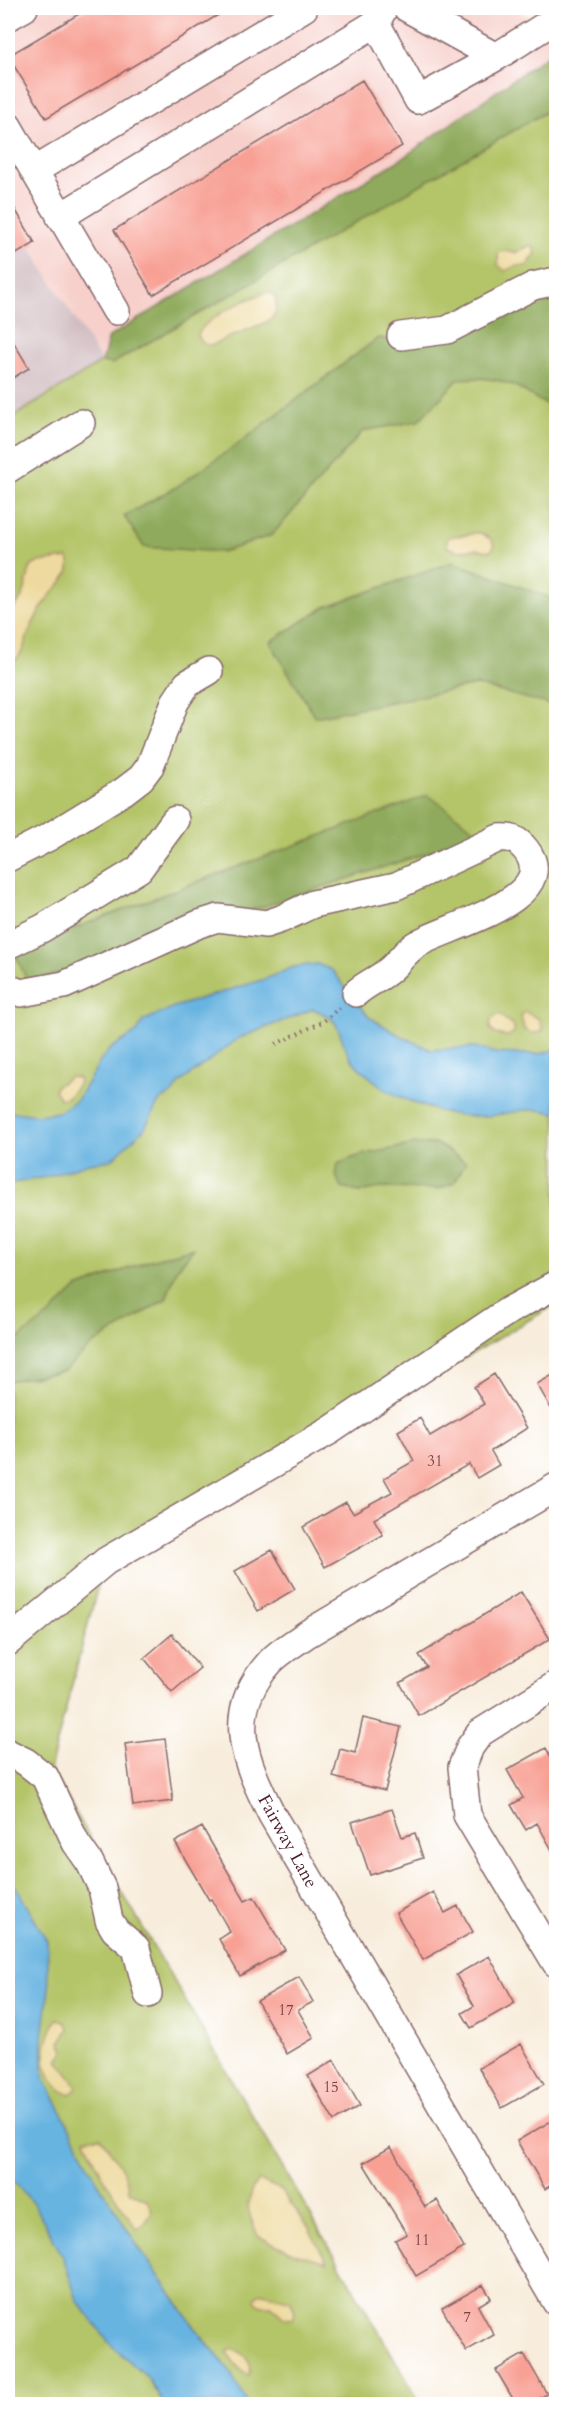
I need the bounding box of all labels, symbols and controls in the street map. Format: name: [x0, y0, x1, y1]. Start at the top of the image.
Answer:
house number: 31: [427, 1451, 443, 1471]
street label: Fairway Lane: [252, 1790, 324, 1892]
house number: 17: [278, 2000, 294, 2020]
house number: 15: [323, 2077, 339, 2097]
house number: 11: [414, 2230, 430, 2250]
house number: 7: [463, 2307, 471, 2327]

